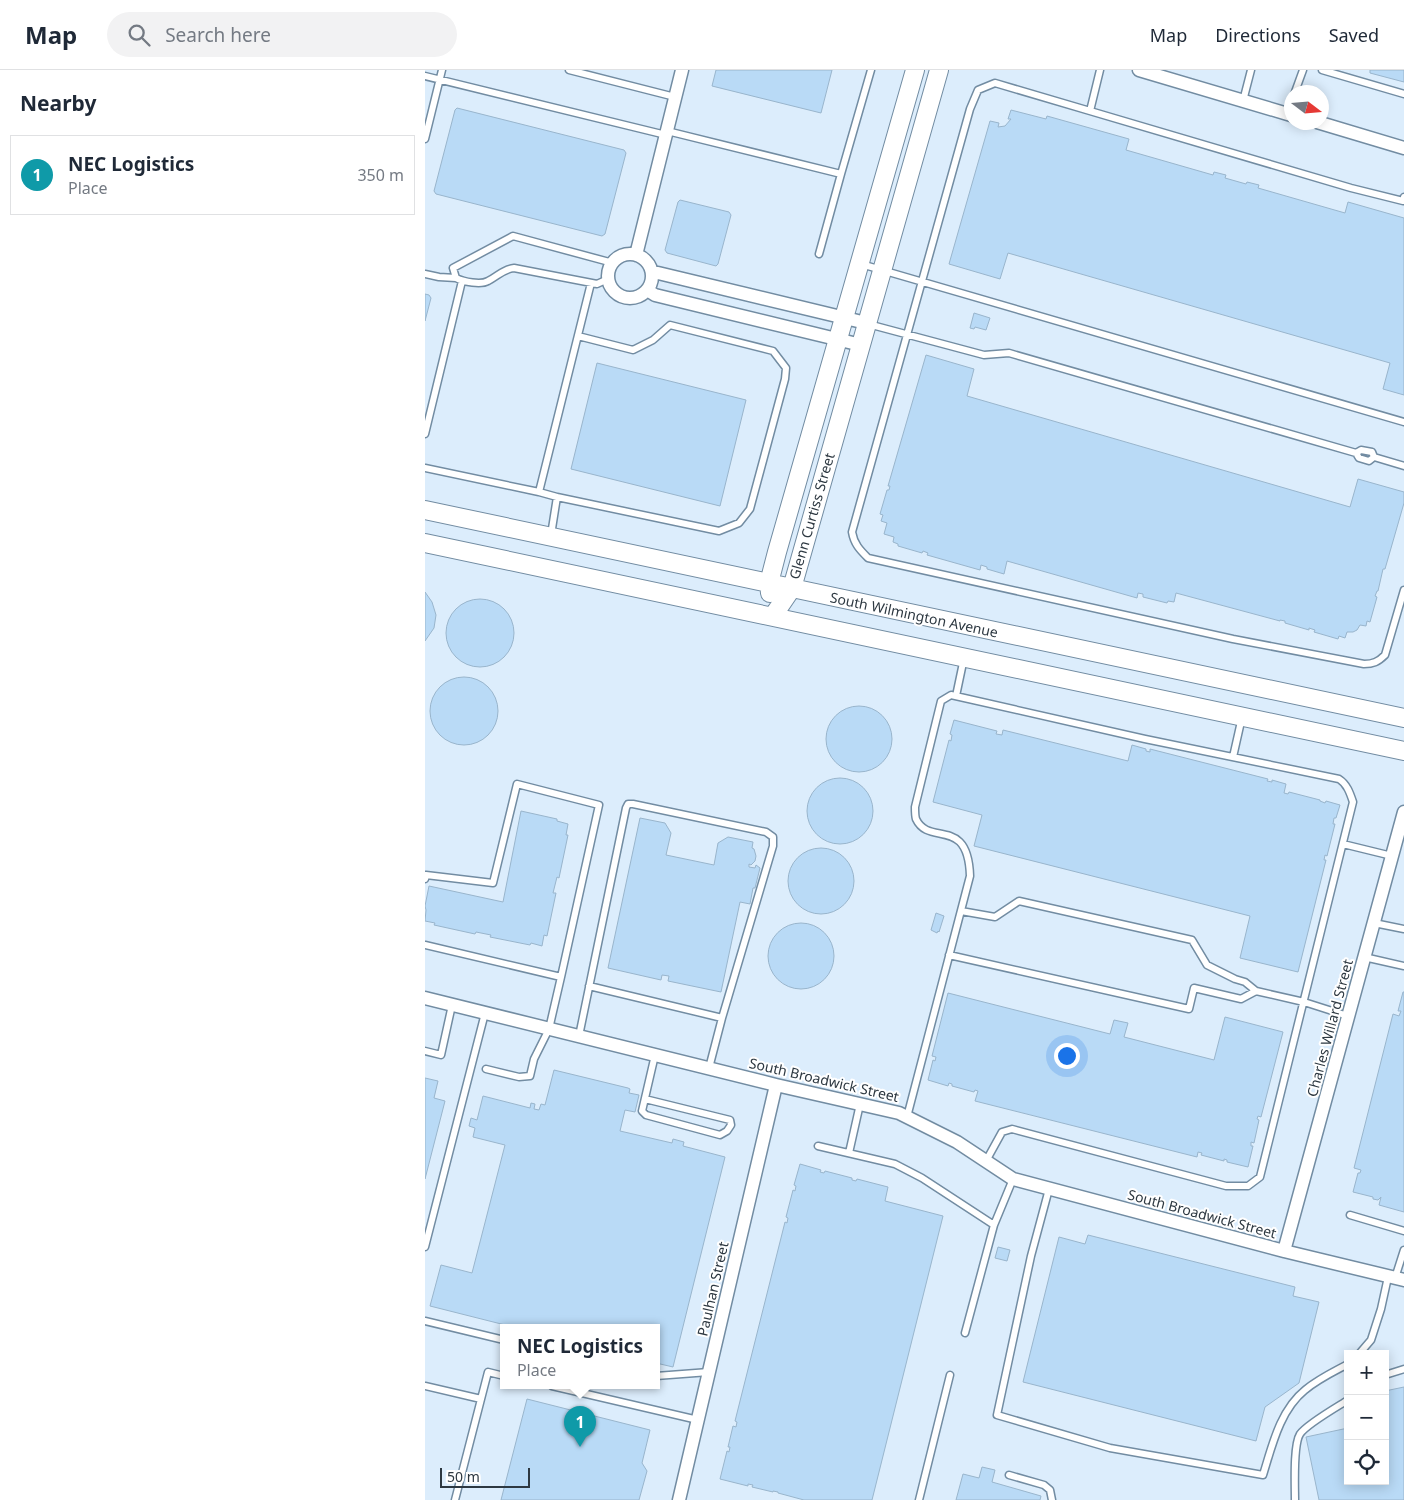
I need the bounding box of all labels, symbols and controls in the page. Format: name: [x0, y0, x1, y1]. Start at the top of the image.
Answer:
search box: [107, 12, 457, 57]
text: Map: [25, 18, 77, 51]
icon: search: [125, 21, 153, 49]
text: Search here: [165, 22, 271, 48]
text: Map: [1150, 23, 1187, 47]
text: Directions: [1215, 23, 1301, 47]
text: Saved: [1329, 23, 1379, 47]
north arrow: [1284, 85, 1329, 130]
text: Nearby: [20, 89, 96, 117]
text: NEC Logistics: [68, 151, 194, 177]
text: 1: [32, 164, 42, 186]
text: 350 m: [357, 164, 404, 186]
text: Place: [68, 177, 108, 199]
street label: Glenn Curtiss Street: [784, 450, 839, 581]
street label: South Wilmington Avenue: [828, 587, 1000, 642]
street label: Charles Willard Street: [1302, 957, 1357, 1099]
your location: [1054, 1043, 1080, 1069]
street label: South Broadwick Street: [747, 1053, 901, 1106]
street label: South Broadwick Street: [1126, 1185, 1279, 1243]
street label: Paulhan Street: [692, 1240, 733, 1338]
popup: [500, 1324, 660, 1389]
text: NEC Logistics: [517, 1333, 643, 1359]
map controls: [1344, 1350, 1389, 1485]
button: +: [1344, 1350, 1389, 1395]
text: Place: [517, 1359, 556, 1381]
button: −: [1344, 1395, 1389, 1440]
pin: 1: [564, 1406, 596, 1447]
button: locate: [1344, 1440, 1389, 1485]
scale bar: [440, 1465, 530, 1488]
text: 50 m: [447, 1467, 480, 1486]

